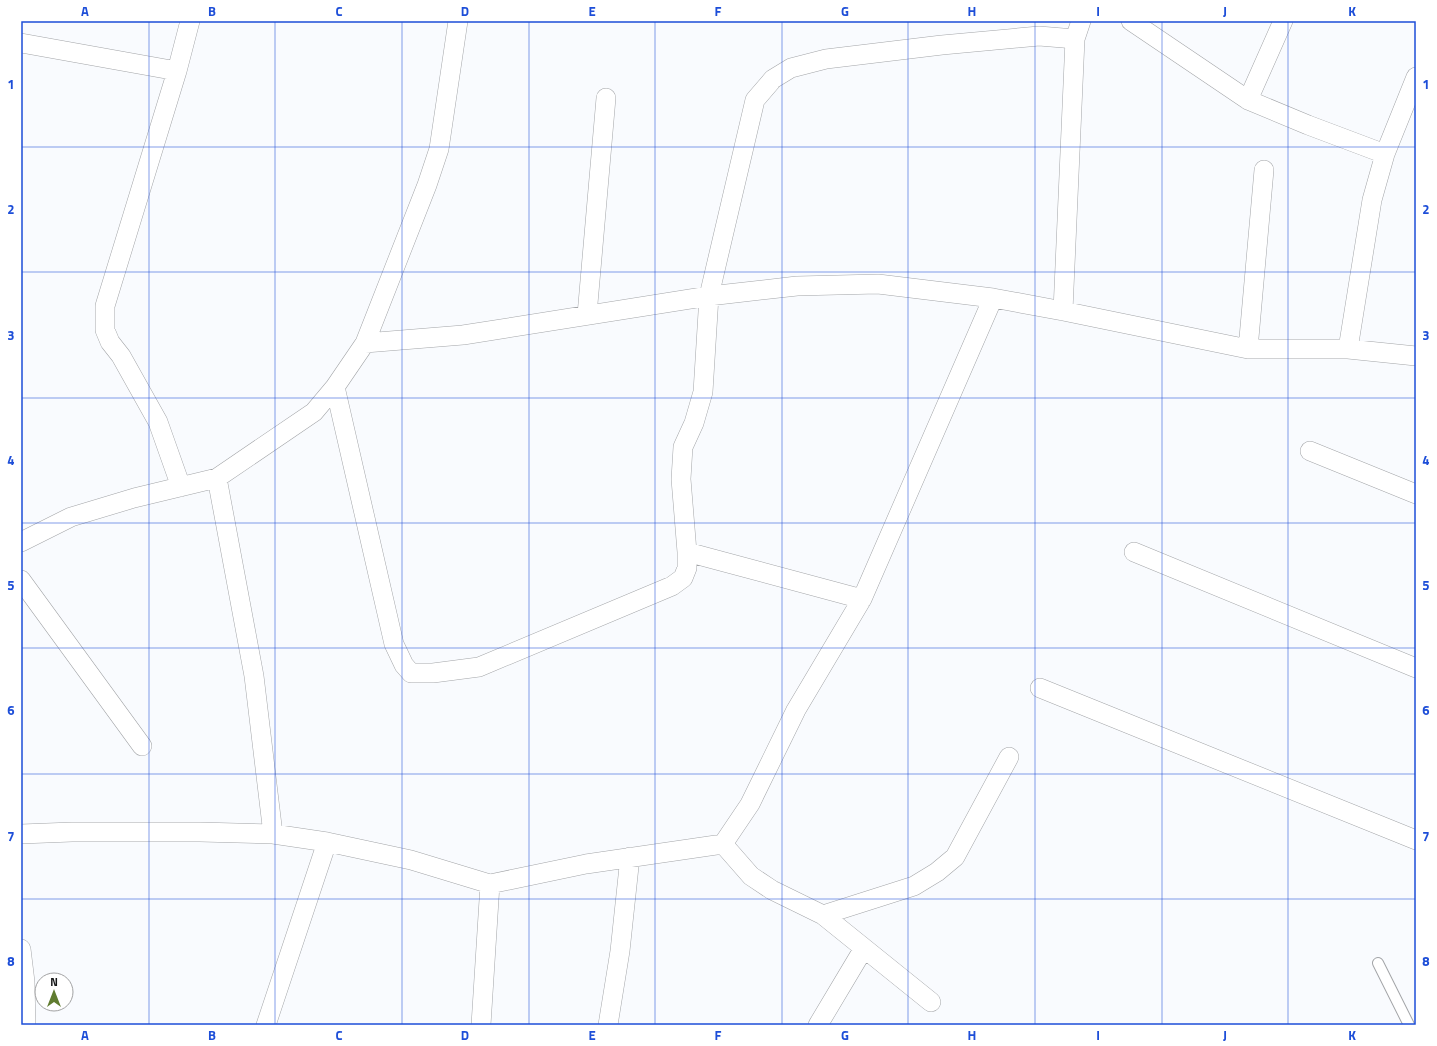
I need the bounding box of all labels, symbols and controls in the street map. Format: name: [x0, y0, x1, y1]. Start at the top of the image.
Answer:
text: A: [81, 1, 89, 21]
text: B: [208, 1, 216, 21]
text: C: [335, 1, 343, 21]
text: D: [461, 1, 469, 21]
text: E: [588, 1, 596, 21]
text: F: [715, 1, 722, 21]
text: G: [841, 1, 849, 21]
text: H: [968, 1, 976, 21]
text: I: [1096, 1, 1100, 21]
text: J: [1223, 1, 1227, 21]
text: K: [1348, 1, 1356, 21]
text: 1: [7, 74, 15, 94]
text: 1: [1422, 74, 1430, 94]
text: 2: [7, 199, 15, 219]
text: 2: [1422, 199, 1430, 219]
text: 3: [7, 325, 15, 345]
text: 3: [1422, 325, 1430, 345]
text: 4: [7, 450, 15, 470]
text: 4: [1422, 450, 1430, 470]
text: 5: [7, 575, 15, 595]
text: 5: [1422, 575, 1430, 595]
text: 6: [7, 700, 15, 720]
text: 6: [1422, 700, 1430, 720]
text: 7: [7, 826, 15, 846]
text: 7: [1422, 826, 1430, 846]
text: 8: [7, 951, 15, 971]
text: 8: [1422, 951, 1430, 971]
north arrow: [34, 972, 74, 1012]
text: N: [50, 974, 58, 990]
text: A: [81, 1025, 89, 1045]
text: B: [208, 1025, 216, 1045]
text: C: [335, 1025, 343, 1045]
text: D: [461, 1025, 469, 1045]
text: E: [588, 1025, 596, 1045]
text: F: [715, 1025, 722, 1045]
text: G: [841, 1025, 849, 1045]
text: H: [968, 1025, 976, 1045]
text: I: [1096, 1025, 1100, 1045]
text: J: [1223, 1025, 1227, 1045]
text: K: [1348, 1025, 1356, 1045]

